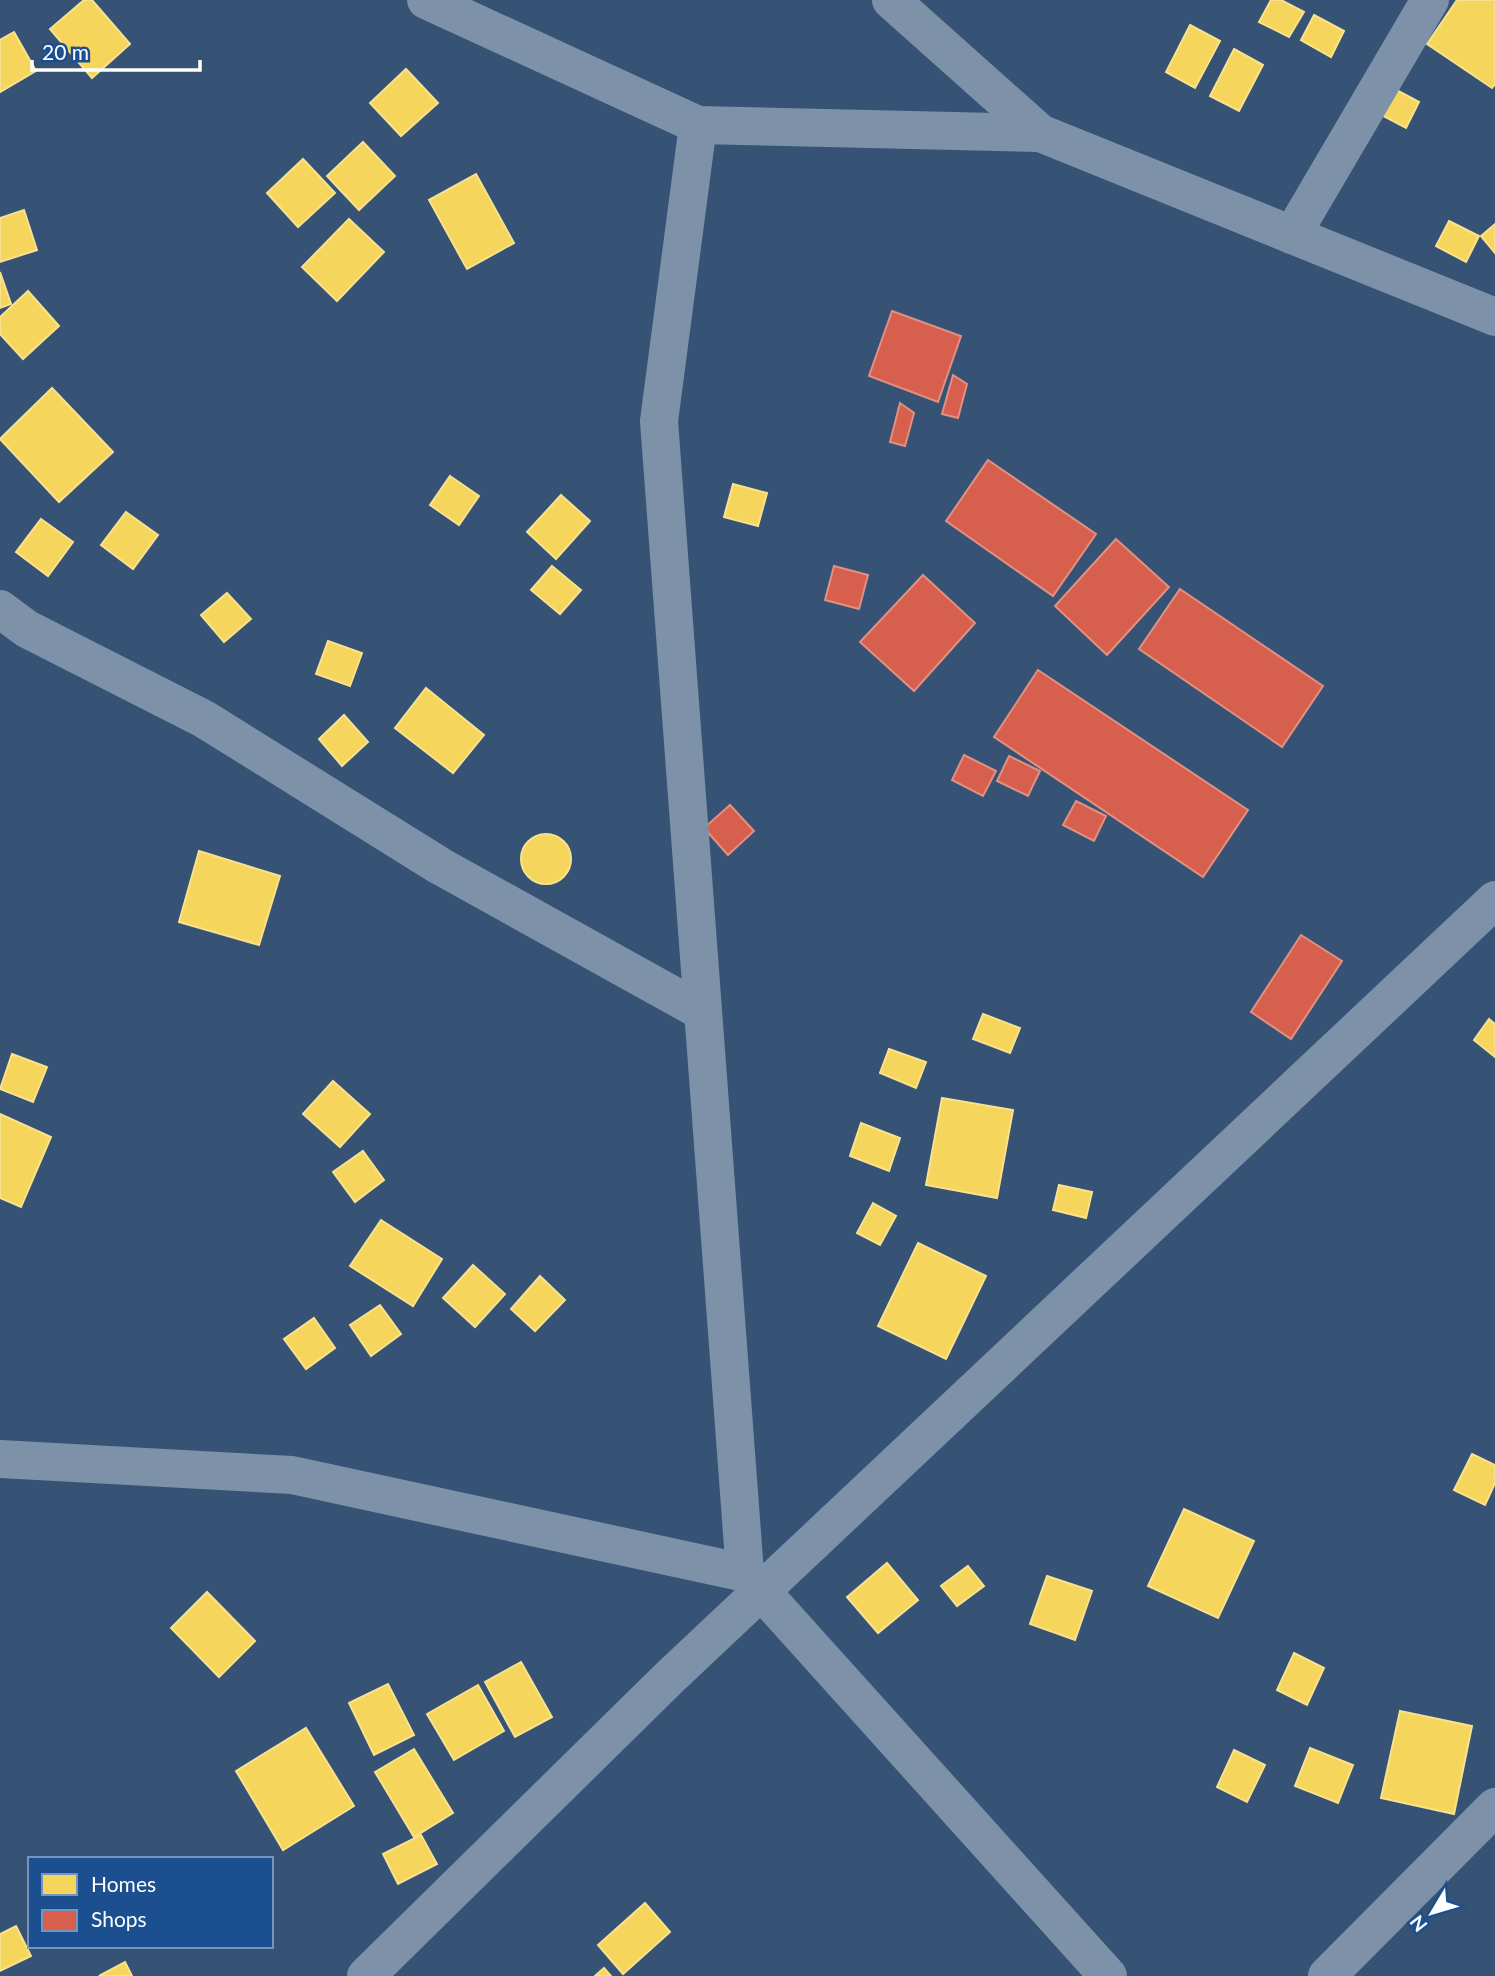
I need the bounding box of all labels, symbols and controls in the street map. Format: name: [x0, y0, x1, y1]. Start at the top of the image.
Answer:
scale bar: [32, 28, 200, 72]
text: 20 m: [42, 39, 89, 64]
legend: [28, 1857, 273, 1948]
text: Homes: [91, 1871, 156, 1896]
north arrow: [1397, 1878, 1467, 1948]
text: Shops: [91, 1906, 147, 1931]
text: N: [1405, 1911, 1432, 1937]

